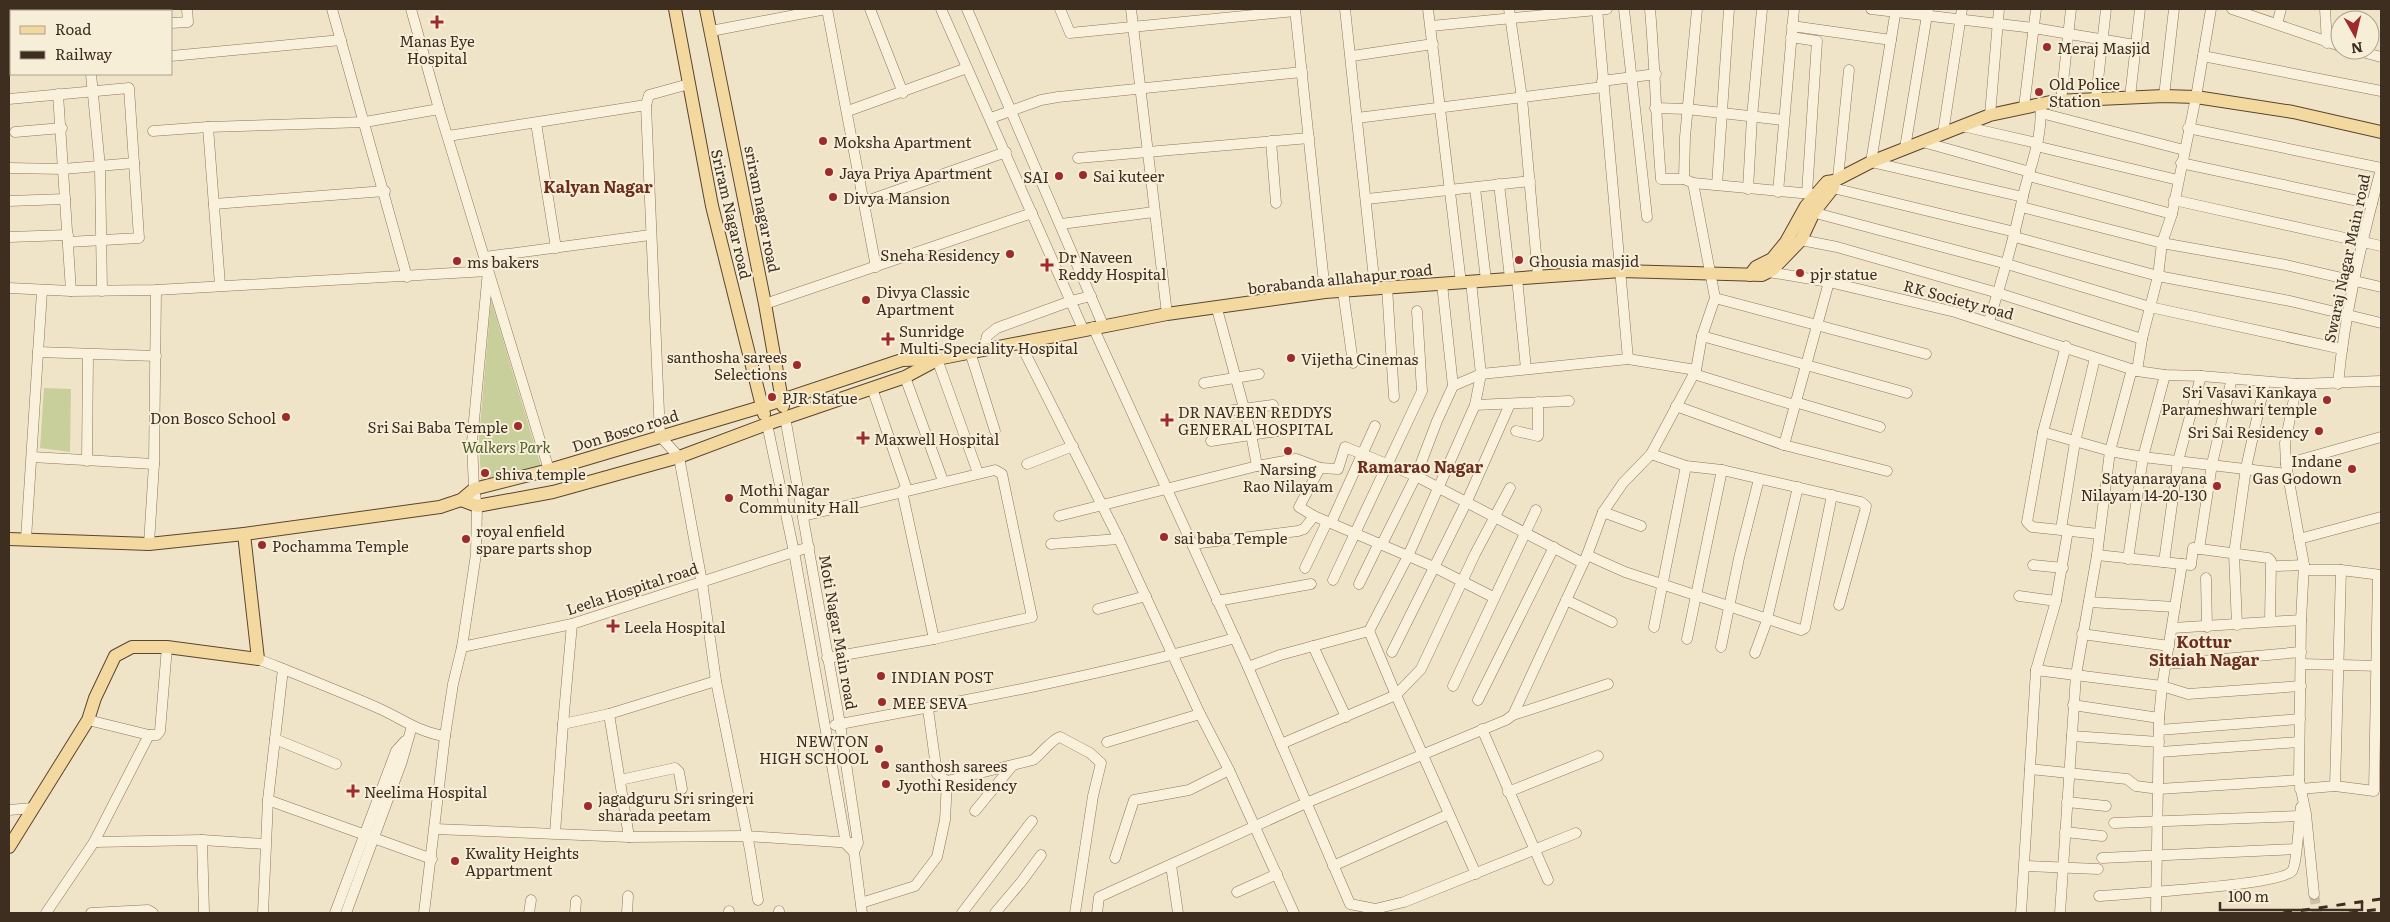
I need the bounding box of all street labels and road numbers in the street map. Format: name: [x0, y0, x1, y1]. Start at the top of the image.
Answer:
street label: sriram nagar road: [739, 144, 787, 274]
street label: Sriram Nagar road: [706, 147, 758, 281]
street label: Swaraj Nagar Main road: [2317, 172, 2375, 344]
street label: borabanda allahapur road: [1247, 257, 1433, 299]
street label: RK Society road: [1901, 273, 2017, 325]
street label: Don Bosco road: [569, 403, 681, 457]
street label: Moti Nagar Main road: [814, 553, 864, 711]
street label: Leela Hospital road: [563, 556, 701, 620]

